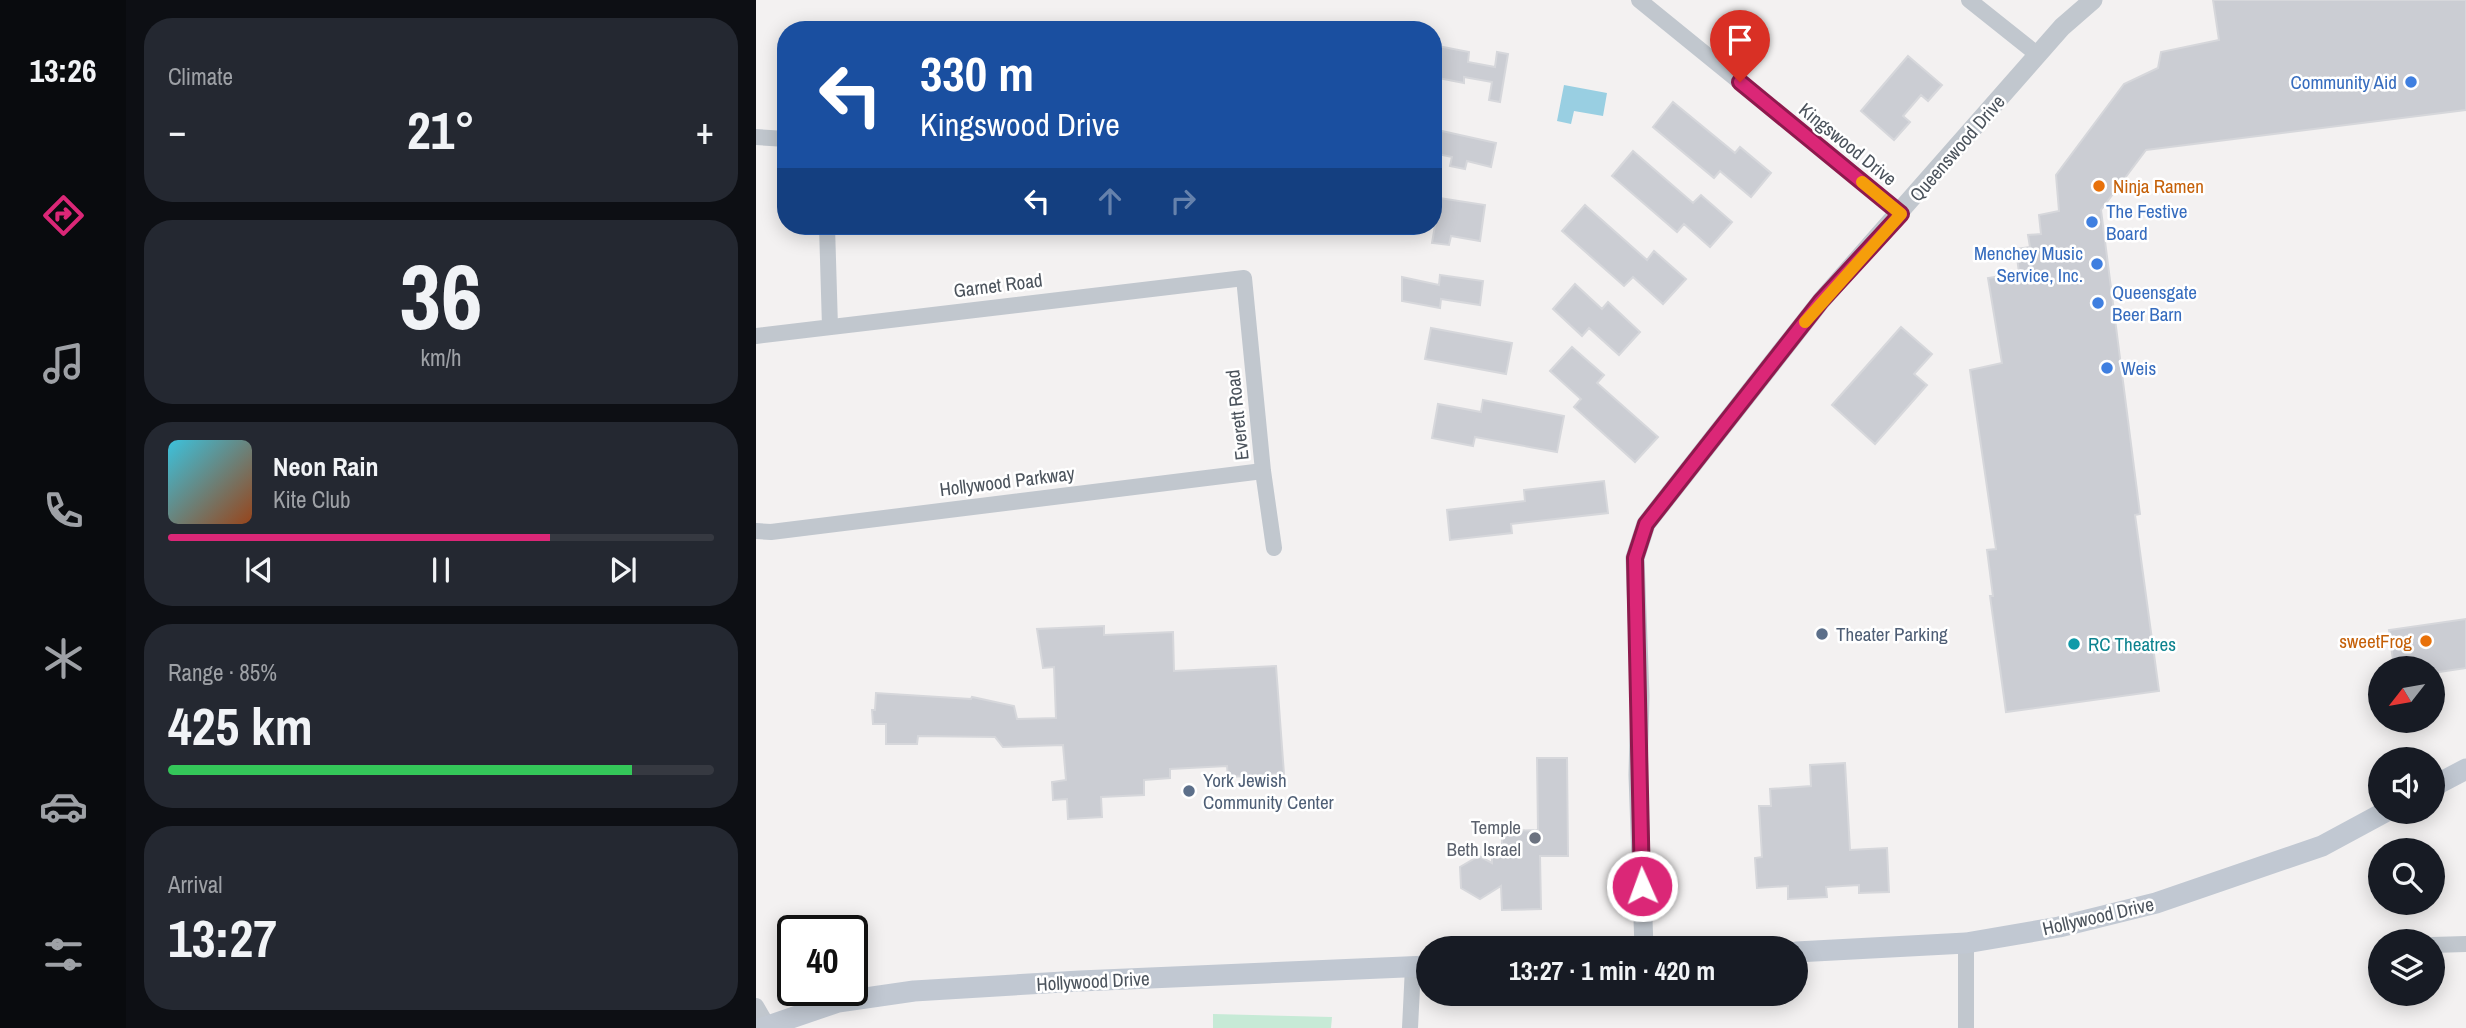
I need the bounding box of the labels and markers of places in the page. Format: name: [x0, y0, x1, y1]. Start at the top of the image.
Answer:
pin: [1710, 10, 1770, 82]
place label: Community Aid: [2290, 69, 2397, 95]
marker: Community Aid: [2403, 74, 2419, 90]
place label: Ninja Ramen: [2113, 173, 2204, 199]
marker: Ninja Ramen: [2091, 178, 2107, 194]
place label: The Festive Board: [2106, 198, 2188, 246]
marker: The Festive Board: [2084, 214, 2100, 230]
place label: Menchey Music Service, Inc.: [1974, 240, 2083, 288]
marker: Menchey Music Service, Inc.: [2089, 256, 2105, 272]
place label: Queensgate Beer Barn: [2112, 279, 2197, 327]
marker: Queensgate Beer Barn: [2090, 295, 2106, 311]
place label: Weis: [2121, 355, 2156, 381]
marker: Weis: [2099, 360, 2115, 376]
place label: Theater Parking: [1836, 621, 1948, 647]
marker: Theater Parking: [1814, 626, 1830, 642]
place label: sweetFrog: [2339, 628, 2412, 654]
place label: RC Theatres: [2088, 631, 2176, 657]
marker: sweetFrog: [2418, 633, 2434, 649]
marker: RC Theatres: [2066, 636, 2082, 652]
place label: York Jewish Community Center: [1203, 767, 1335, 815]
marker: York Jewish Community Center: [1181, 783, 1197, 799]
place label: Temple Beth Israel: [1447, 814, 1521, 862]
marker: Temple Beth Israel: [1527, 830, 1543, 846]

